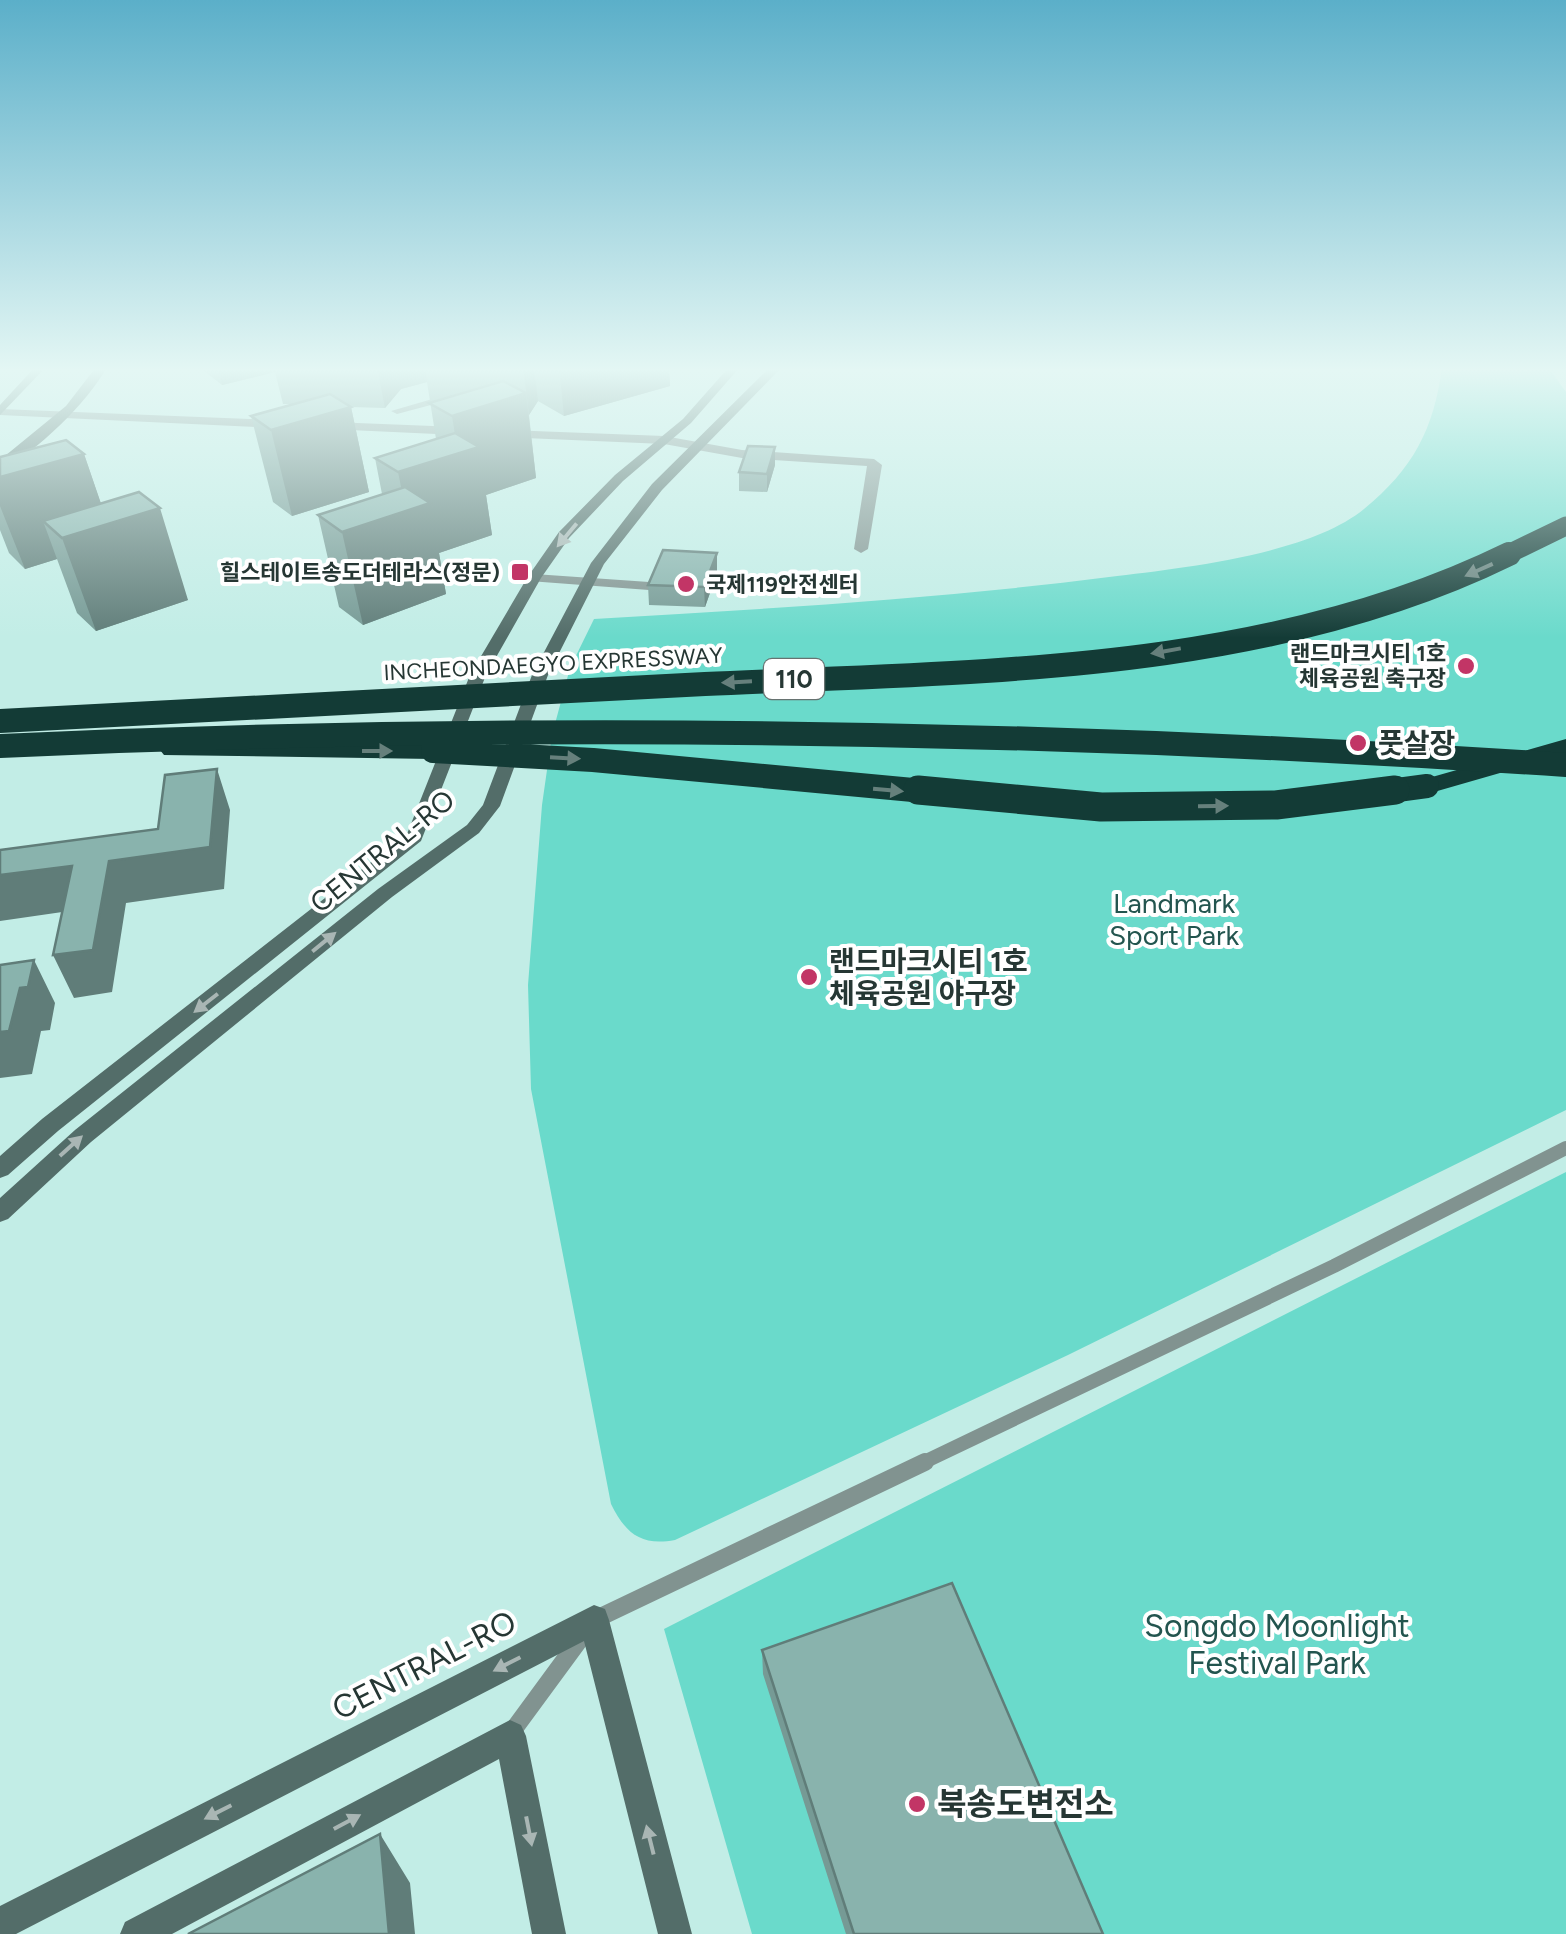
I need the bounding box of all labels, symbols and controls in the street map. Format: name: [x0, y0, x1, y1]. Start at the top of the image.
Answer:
one-way arrow: [557, 522, 578, 547]
place label: 힐스테이트송도더테라스(정문): [220, 559, 500, 586]
marker: 힐스테이트송도더테라스(정문): [509, 561, 531, 583]
one-way arrow: [1464, 562, 1494, 578]
place label: 국제119안전센터: [706, 571, 859, 598]
marker: 국제119안전센터: [675, 573, 697, 595]
place label: 랜드마크시티 1호 체육공원 축구장: [1290, 640, 1446, 692]
street label: INCHEONDAEGYO EXPRESSWAY: [383, 642, 724, 686]
one-way arrow: [1149, 644, 1181, 660]
marker: 랜드마크시티 1호 체육공원 축구장: [1455, 655, 1477, 677]
road number: 110: [764, 659, 824, 699]
one-way arrow: [720, 674, 752, 690]
place label: 풋살장: [1378, 726, 1455, 760]
marker: 풋살장: [1347, 732, 1369, 754]
one-way arrow: [362, 743, 394, 759]
one-way arrow: [550, 751, 581, 767]
street label: CENTRAL-RO: [303, 782, 461, 920]
one-way arrow: [873, 782, 905, 798]
one-way arrow: [1197, 797, 1229, 813]
park label: Landmark Sport Park: [1109, 886, 1240, 952]
one-way arrow: [312, 932, 337, 953]
place label: 랜드마크시티 1호 체육공원 야구장: [829, 944, 1028, 1010]
marker: 랜드마크시티 1호 체육공원 야구장: [798, 966, 820, 988]
one-way arrow: [194, 992, 219, 1013]
one-way arrow: [59, 1135, 83, 1158]
street label: CENTRAL-RO: [326, 1602, 522, 1728]
park label: Songdo Moonlight Festival Park: [1144, 1607, 1410, 1682]
one-way arrow: [493, 1655, 522, 1672]
place label: 북송도변전소: [937, 1785, 1114, 1823]
marker: 북송도변전소: [906, 1793, 928, 1815]
one-way arrow: [203, 1803, 232, 1820]
one-way arrow: [332, 1814, 361, 1831]
one-way arrow: [521, 1816, 537, 1847]
one-way arrow: [642, 1824, 658, 1855]

